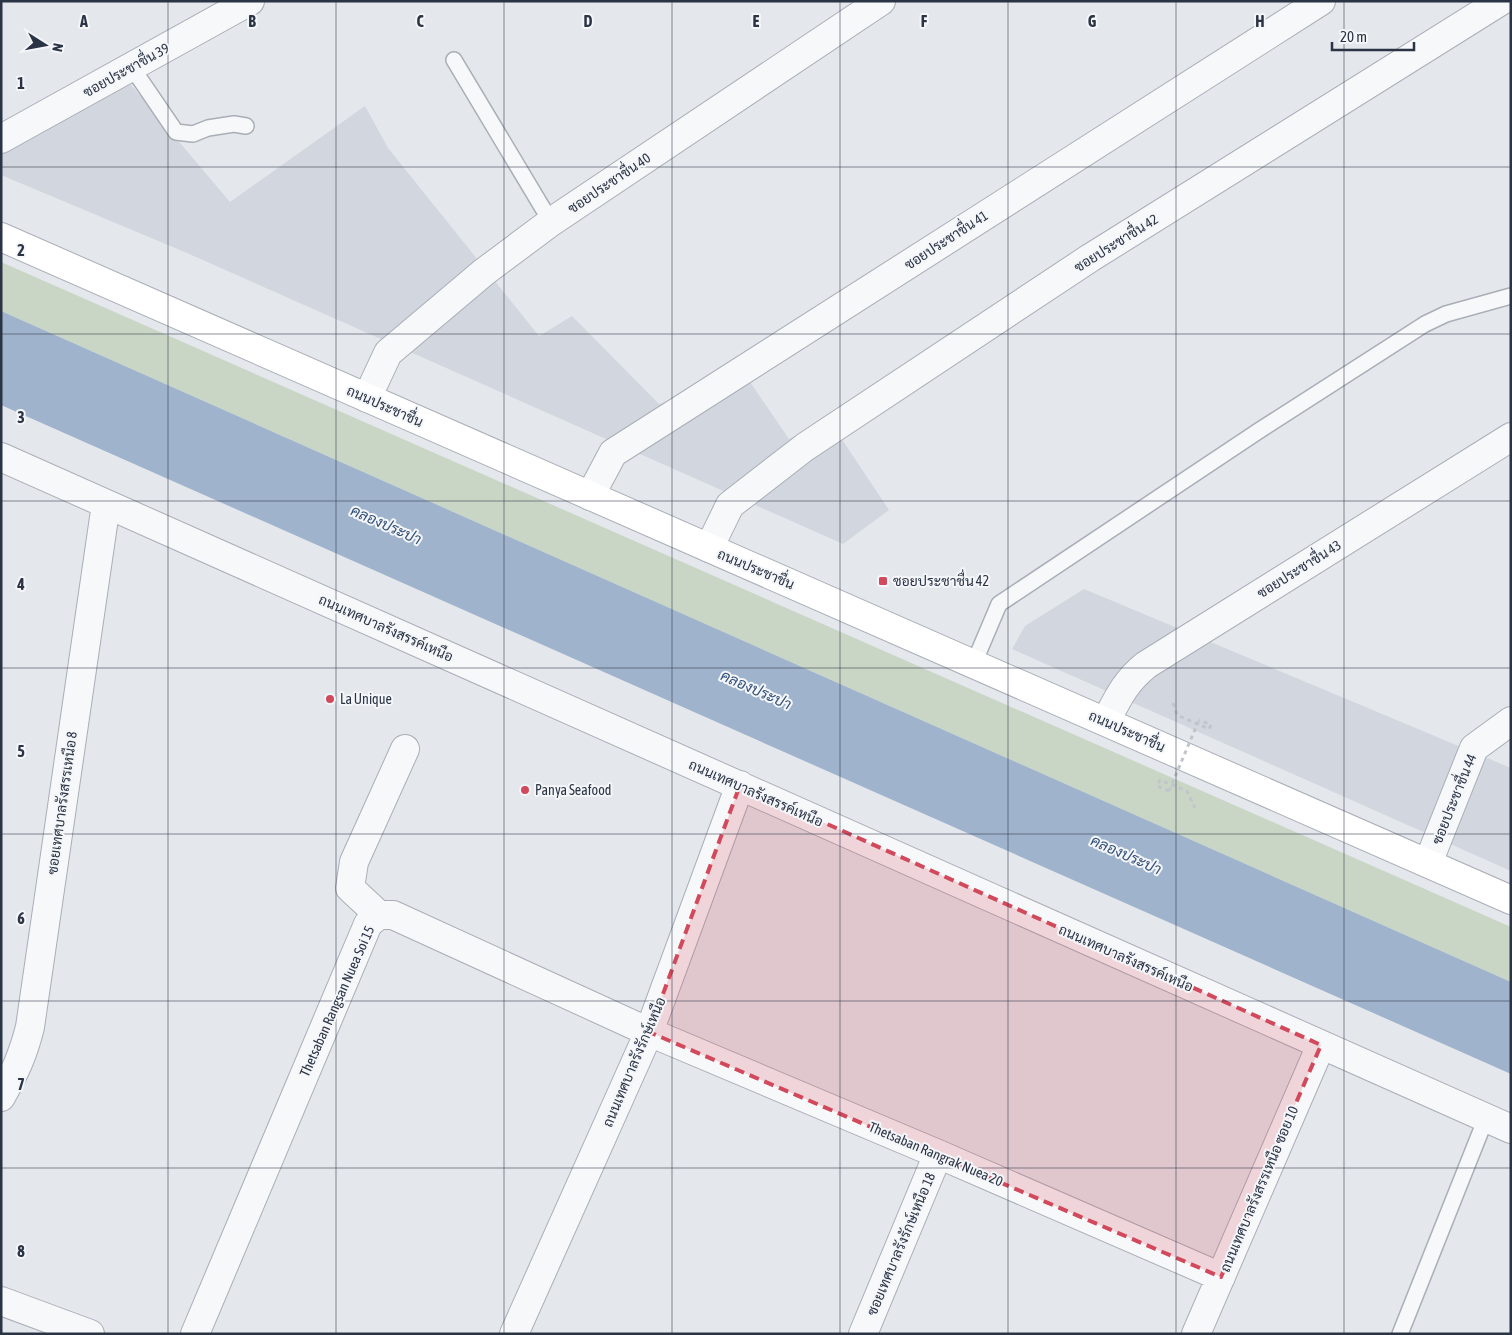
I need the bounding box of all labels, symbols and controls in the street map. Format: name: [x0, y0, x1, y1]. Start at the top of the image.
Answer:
text: A: [79, 12, 88, 30]
text: B: [248, 12, 256, 30]
text: C: [416, 12, 424, 30]
text: D: [584, 12, 593, 30]
text: E: [753, 12, 760, 30]
text: F: [921, 12, 928, 30]
text: G: [1088, 12, 1097, 30]
text: H: [1255, 12, 1265, 30]
north arrow: [20, 20, 70, 70]
scale bar: [1332, 20, 1414, 52]
text: 20 m: [1340, 28, 1367, 45]
street label: ซอยประชาชื่น 39: [78, 36, 172, 100]
text: N: [49, 42, 66, 53]
text: 1: [17, 74, 25, 92]
street label: ซอยประชาชื่น 40: [562, 146, 654, 216]
street label: ซอยประชาชื่น 41: [899, 204, 991, 273]
street label: ซอยประชาชื่น 42: [1069, 207, 1161, 275]
text: 2: [17, 241, 25, 259]
street label: ถนนประชาชื่น: [344, 378, 427, 430]
text: 3: [17, 408, 25, 426]
water label: คลองประปา: [348, 501, 424, 548]
street label: ซอยประชาชื่น 43: [1252, 533, 1344, 601]
street label: ถนนประชาชื่น: [715, 542, 799, 592]
place label: ซอยประชาชื่น 42: [893, 569, 989, 589]
text: 4: [16, 575, 25, 593]
marker: ซอยประชาชื่น 42: [877, 575, 889, 587]
street label: ถนนเทศบาลรังสรรค์เหนือ: [316, 590, 456, 665]
water label: คลองประปา: [718, 666, 794, 713]
place label: La Unique: [340, 691, 392, 707]
marker: La Unique: [324, 693, 336, 705]
street label: ถนนประชาชื่น: [1086, 703, 1169, 755]
street label: ซอยเทศบาลรังสรรเหนือ 8: [43, 730, 80, 876]
text: 5: [17, 742, 25, 760]
street label: ซอยประชาชื่น 44: [1425, 750, 1480, 847]
street label: ถนนเทศบาลรังสรรค์เหนือ: [686, 755, 826, 830]
place label: Panya Seafood: [535, 782, 611, 798]
marker: Panya Seafood: [519, 784, 531, 796]
water label: คลองประปา: [1088, 831, 1164, 878]
text: 6: [17, 909, 25, 927]
street label: ถนนเทศบาลรังสรรค์เหนือ: [1056, 920, 1196, 995]
street label: Thetsaban Rangsan Nuea Soi 15: [296, 923, 378, 1079]
street label: ถนนเทศบาลรังรักษ์เหนือ: [598, 994, 669, 1129]
text: 7: [17, 1075, 25, 1093]
street label: ถนนเทศบาลรังสรรเหนือ ซอย 10: [1216, 1103, 1301, 1274]
street label: Thetsaban Rangrak Nuea 20: [867, 1118, 1006, 1190]
street label: ซอยเทศบาลรังรักษ์เหนือ 18: [863, 1169, 939, 1318]
text: 8: [17, 1242, 25, 1260]

